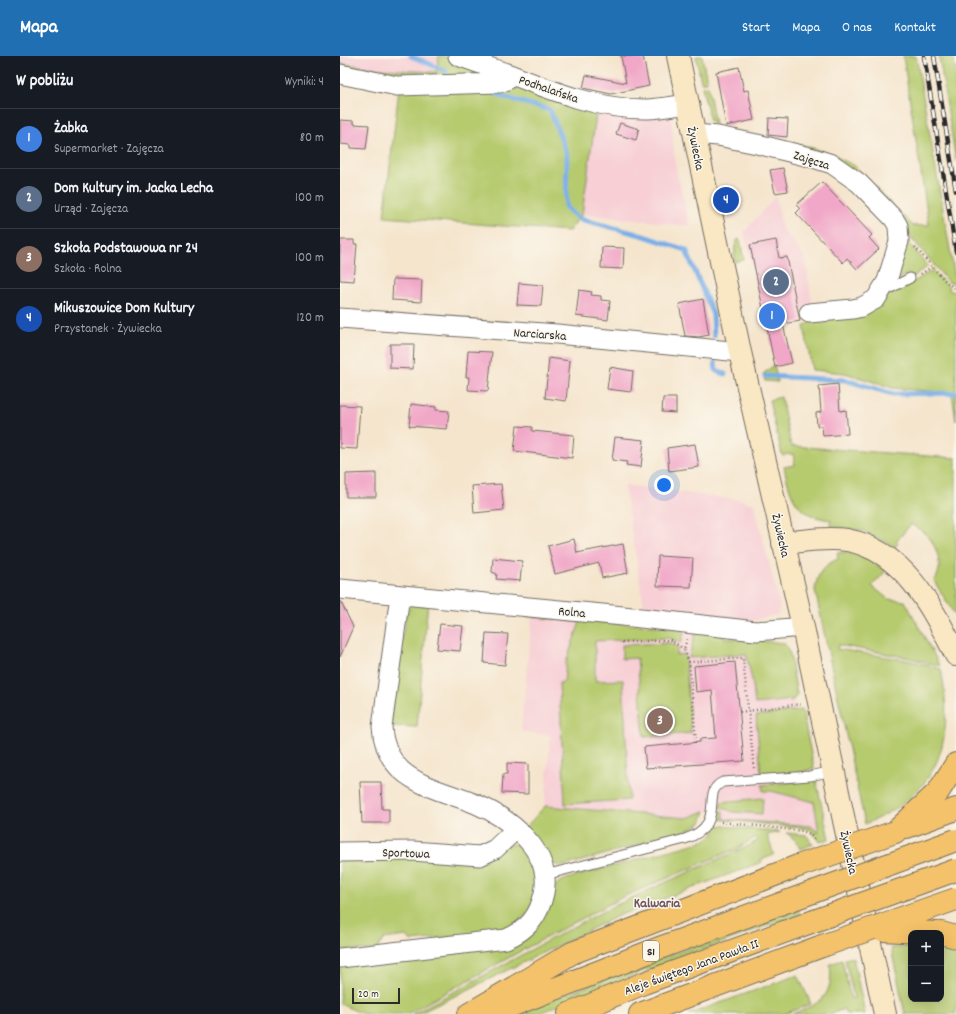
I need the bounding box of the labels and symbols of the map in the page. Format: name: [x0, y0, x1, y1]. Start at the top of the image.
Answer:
street label: Podhalańska: [516, 71, 581, 110]
street label: Żywiecka: [681, 125, 708, 173]
street label: Zajęcza: [791, 147, 833, 176]
pin: 4: [713, 185, 739, 215]
pin: 2: [763, 267, 789, 297]
pin: 1: [759, 301, 785, 331]
street label: Narciarska: [513, 324, 568, 347]
your location: [654, 475, 674, 495]
street label: Żywiecka: [765, 512, 794, 560]
street label: Rolna: [557, 603, 587, 624]
pin: 3: [647, 706, 673, 736]
street label: Żywiecka: [834, 829, 862, 877]
street label: Sportowa: [382, 844, 431, 865]
district label: Kalwaria: [634, 894, 682, 914]
street label: Aleje świętego Jana Pawła II: [622, 935, 762, 1002]
road number: S1: [643, 941, 659, 961]
scale bar: [352, 986, 400, 1005]

